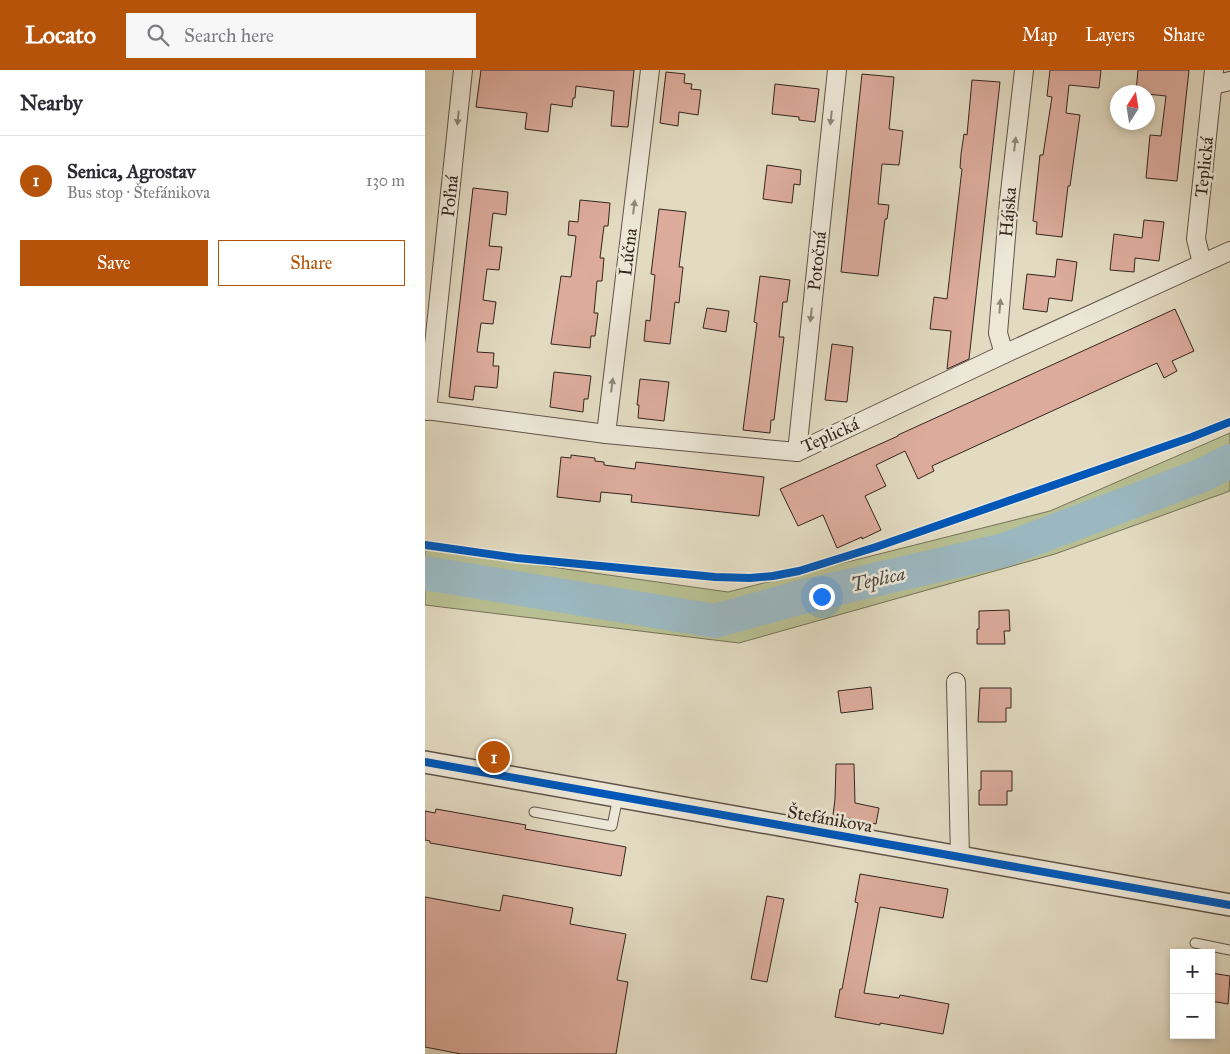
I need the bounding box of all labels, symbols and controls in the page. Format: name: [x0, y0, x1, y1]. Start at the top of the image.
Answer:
search box: [126, 13, 476, 58]
text: Locato: [25, 20, 96, 50]
icon: search: [144, 21, 172, 49]
text: Search here: [184, 24, 274, 47]
text: Map: [1022, 24, 1057, 46]
text: Layers: [1085, 24, 1135, 46]
text: Share: [1163, 24, 1205, 46]
north arrow: [1110, 85, 1155, 130]
text: Nearby: [20, 90, 83, 116]
one-way arrow: [454, 111, 462, 127]
one-way arrow: [827, 111, 835, 127]
street label: Teplická: [1190, 135, 1218, 198]
one-way arrow: [1011, 136, 1019, 152]
text: Senica, Agrostav: [67, 160, 196, 183]
text: 1: [33, 171, 39, 190]
text: 130 m: [366, 171, 405, 190]
street label: Poľná: [437, 174, 463, 218]
text: Bus stop · Štefánikova: [67, 183, 210, 202]
street label: Hájska: [995, 186, 1021, 238]
one-way arrow: [630, 198, 638, 214]
street label: Lúčna: [614, 227, 642, 277]
street label: Potočná: [803, 230, 831, 292]
button: Save: [20, 240, 208, 286]
button: Share: [218, 240, 405, 286]
one-way arrow: [996, 298, 1004, 314]
one-way arrow: [807, 307, 815, 323]
one-way arrow: [608, 377, 616, 393]
street label: Teplická: [798, 412, 863, 457]
water label: Teplica: [849, 562, 908, 597]
your location: [809, 584, 835, 610]
pin: 1: [478, 738, 510, 776]
street label: Štefánikova: [786, 800, 875, 837]
map controls: [1170, 949, 1215, 1039]
button: +: [1170, 949, 1215, 994]
button: −: [1170, 994, 1215, 1039]

